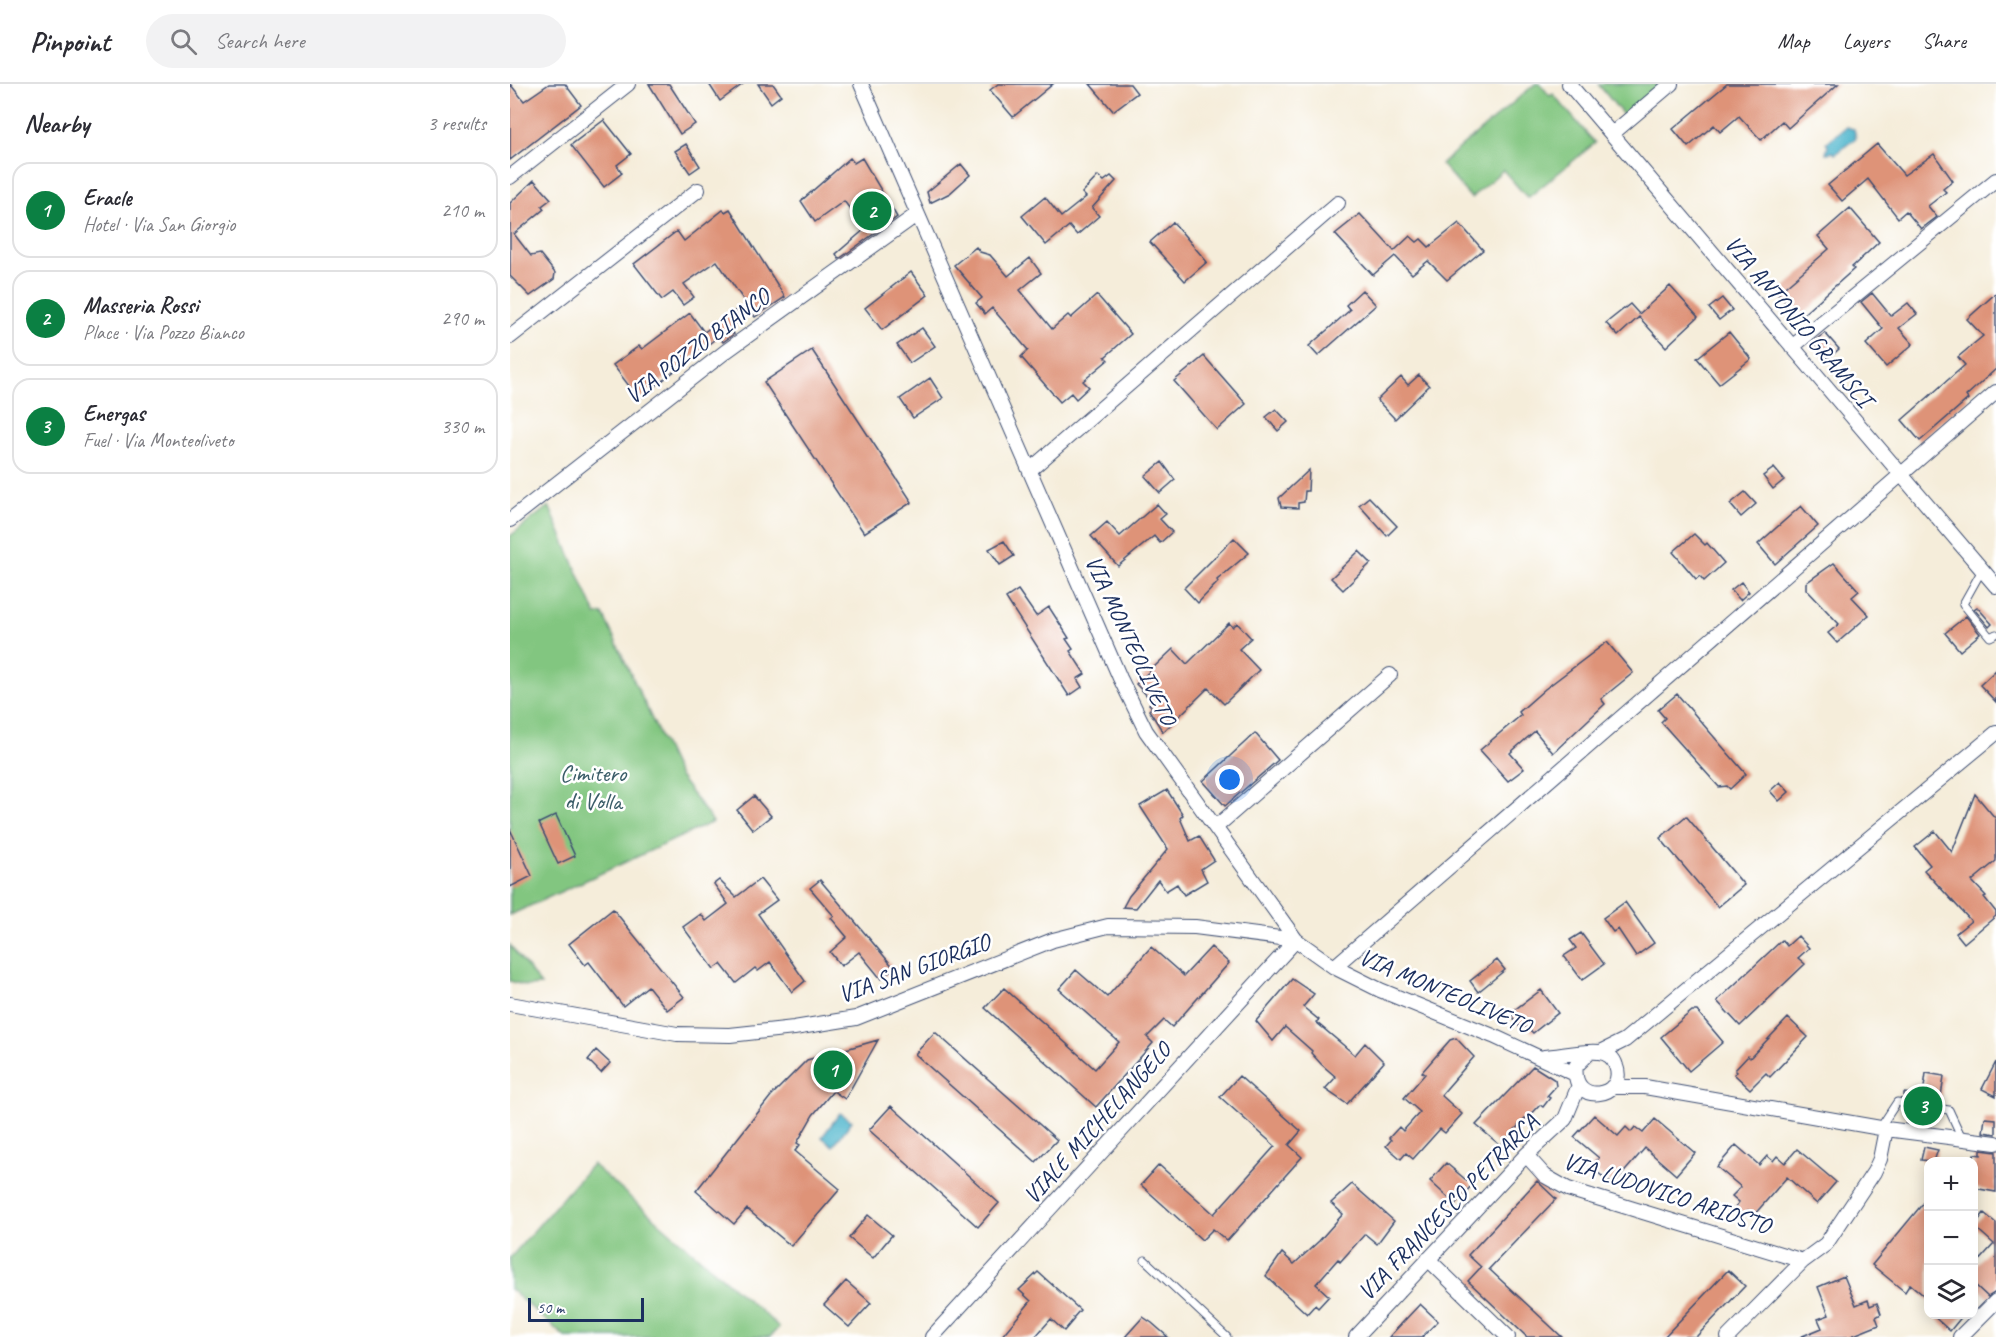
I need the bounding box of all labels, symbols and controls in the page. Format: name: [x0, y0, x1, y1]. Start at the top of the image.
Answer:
search box: [146, 14, 566, 68]
text: Pinpoint: [30, 24, 110, 59]
icon: search: [167, 25, 200, 58]
text: Search here: [215, 27, 305, 55]
text: Map: [1777, 28, 1810, 54]
text: Layers: [1843, 28, 1889, 54]
text: Share: [1922, 28, 1966, 54]
text: Nearby: [24, 107, 89, 140]
text: 3 results: [427, 111, 486, 136]
text: Eracle: [83, 184, 132, 212]
pin: 2: [852, 188, 892, 234]
text: 1: [41, 198, 50, 223]
text: 210 m: [441, 198, 484, 223]
text: Hotel · Via San Giorgio: [83, 212, 235, 237]
street label: VIA ANTONIO GRAMSCI: [1718, 229, 1883, 417]
street label: VIA POZZO BIANCO: [619, 280, 778, 410]
text: Masseria Rossi: [83, 292, 198, 320]
text: 2: [41, 306, 50, 331]
text: 290 m: [441, 306, 484, 331]
text: Place · Via Pozzo Bianco: [83, 320, 244, 345]
text: Energas: [83, 400, 145, 428]
text: 3: [41, 414, 50, 439]
text: 330 m: [441, 414, 484, 439]
text: Fuel · Via Monteoliveto: [83, 428, 234, 453]
street label: VIA MONTEOLIVETO: [1079, 550, 1184, 731]
park label: Cimitero di Volla: [560, 758, 628, 816]
your location: [1215, 765, 1244, 794]
street label: VIA SAN GIORGIO: [834, 926, 997, 1009]
street label: VIA MONTEOLIVETO: [1355, 941, 1537, 1041]
street label: VIALE MICHELANGELO: [1017, 1034, 1179, 1210]
pin: 1: [814, 1048, 852, 1092]
pin: 3: [1904, 1084, 1942, 1128]
street label: VIA FRANCESCO PETRARCA: [1351, 1107, 1545, 1306]
street label: VIA LUDOVICO ARIOSTO: [1560, 1145, 1777, 1242]
map controls: [1924, 1157, 1978, 1319]
button: +: [1924, 1157, 1978, 1211]
button: −: [1924, 1211, 1978, 1265]
button: layers: [1924, 1265, 1978, 1319]
scale bar: [528, 1295, 644, 1322]
text: 50 m: [537, 1298, 564, 1318]

